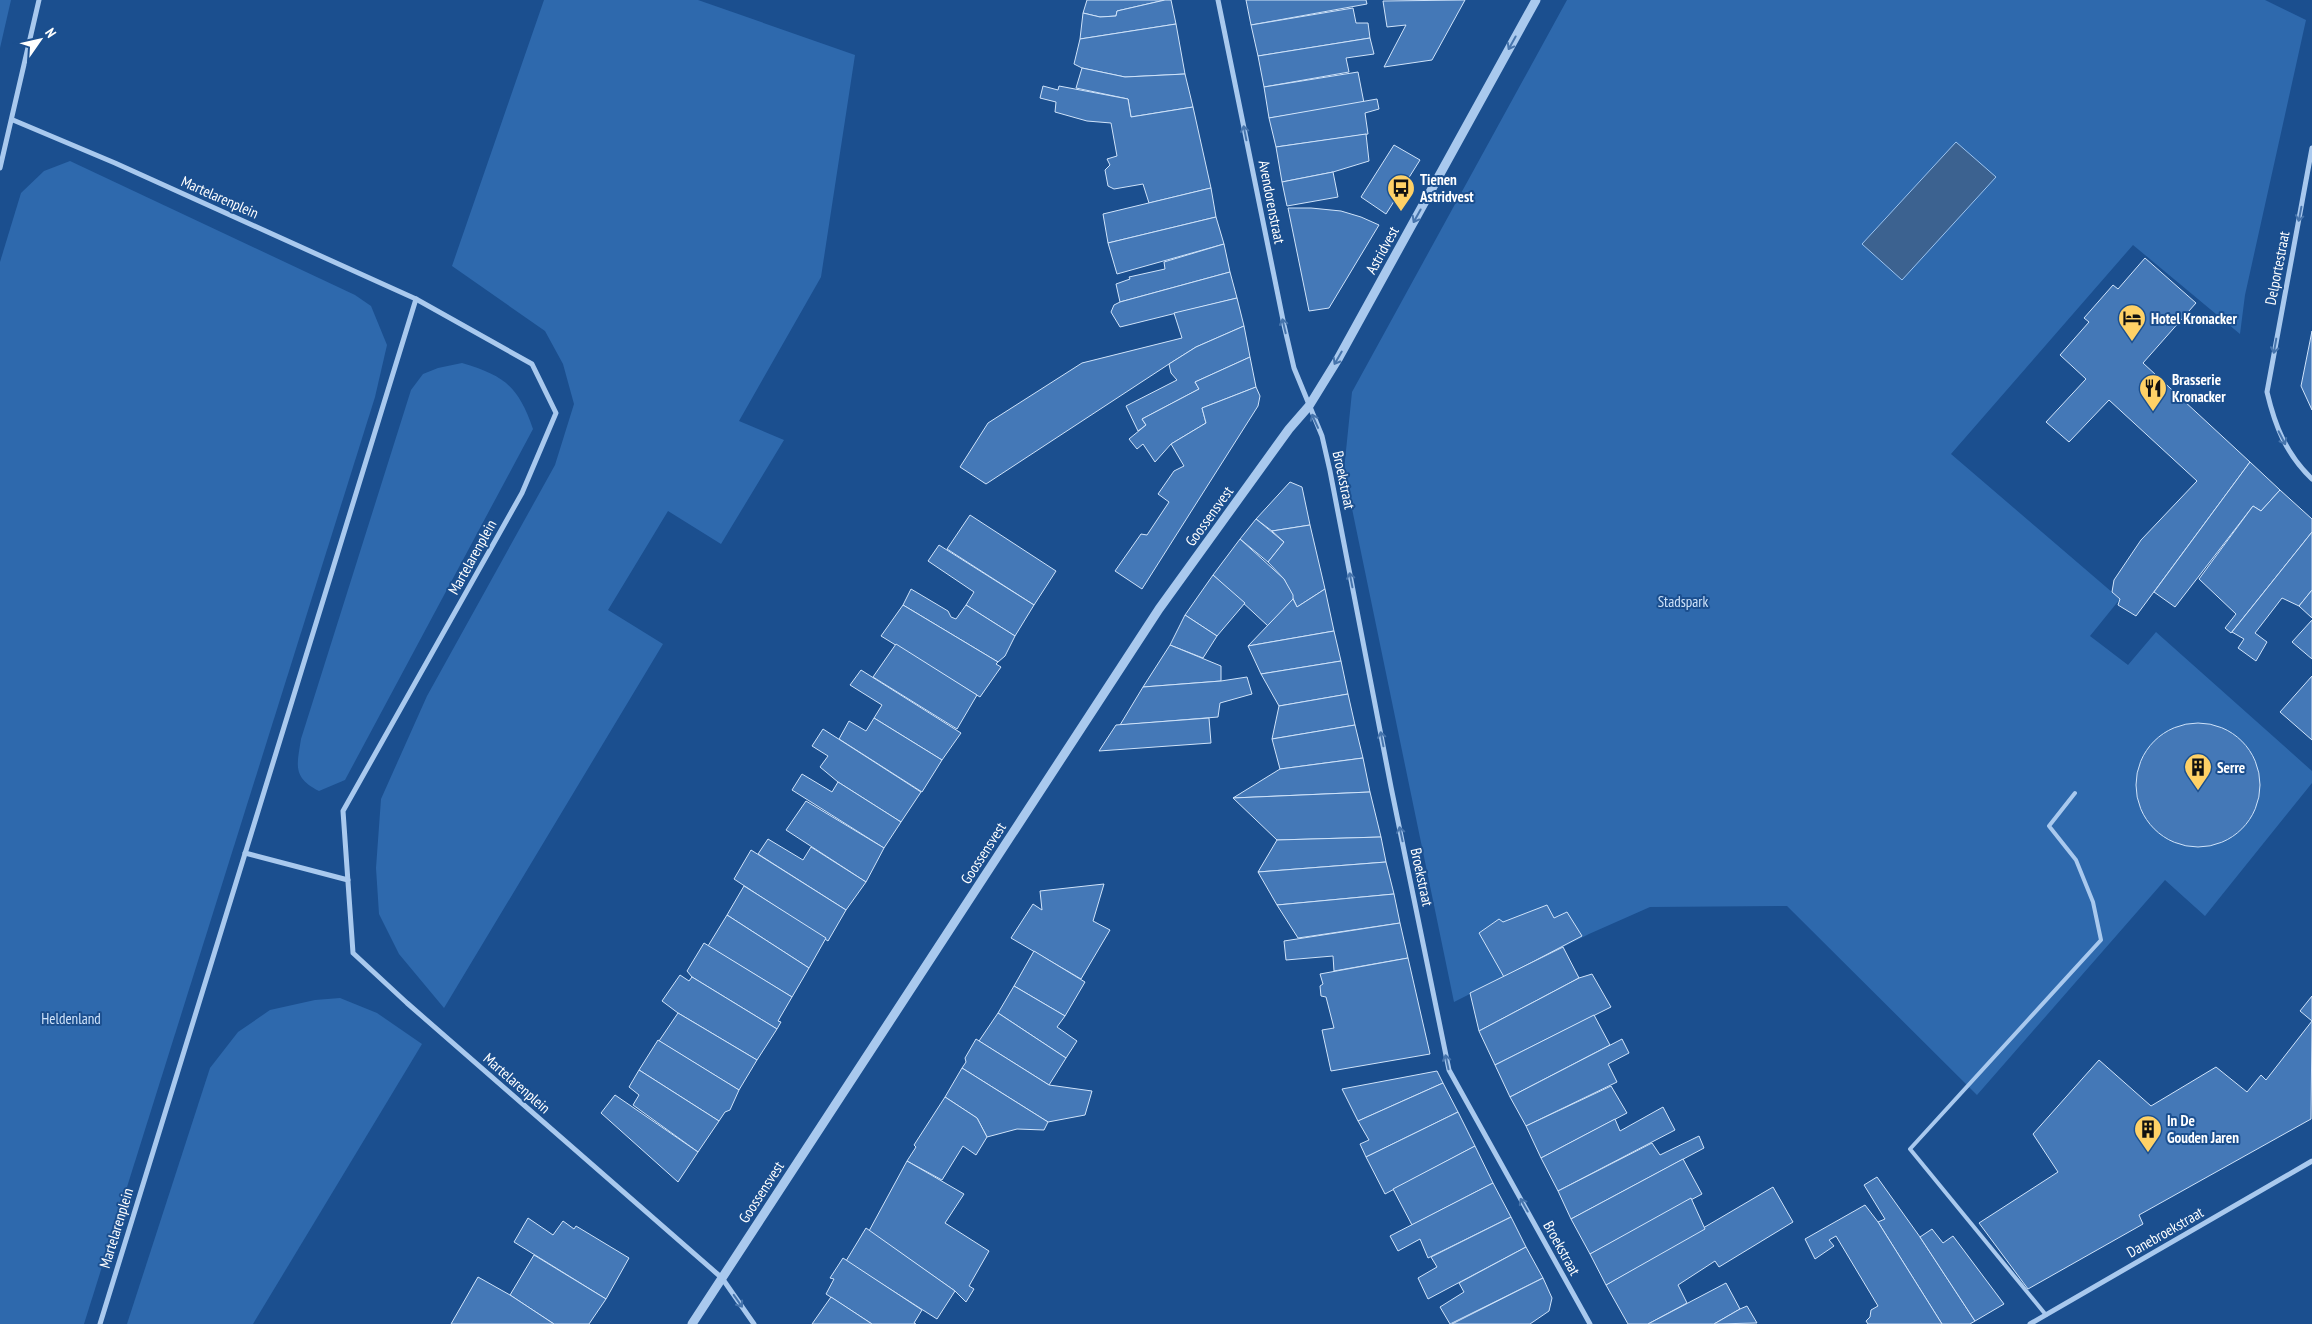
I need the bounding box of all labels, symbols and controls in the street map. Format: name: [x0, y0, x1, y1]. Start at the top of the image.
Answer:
north arrow: [15, 15, 65, 65]
text: N: [41, 25, 60, 41]
one-way arrow: [1507, 35, 1517, 50]
one-way arrow: [1240, 125, 1249, 141]
street label: Avendorenstraat: [1255, 159, 1289, 245]
place label: Tienen Astridvest: [1419, 170, 1474, 206]
street label: Martelarenplein: [178, 172, 262, 222]
bus stop icon: Tienen Astridvest: [1386, 173, 1416, 212]
one-way arrow: [2294, 205, 2304, 221]
one-way arrow: [1411, 208, 1421, 222]
street label: Astridvest: [1361, 223, 1403, 277]
street label: Delportestraat: [2261, 230, 2293, 306]
hotel icon: Hotel Kronacker: [2117, 303, 2147, 342]
place label: Hotel Kronacker: [2151, 309, 2237, 328]
one-way arrow: [1279, 319, 1288, 335]
one-way arrow: [2270, 338, 2280, 354]
one-way arrow: [1333, 350, 1343, 365]
place label: Brasserie Kronacker: [2172, 370, 2226, 406]
restaurant icon: Brasserie Kronacker: [2138, 373, 2168, 412]
one-way arrow: [1310, 414, 1320, 429]
one-way arrow: [2278, 430, 2287, 445]
street label: Broekstraat: [1329, 449, 1359, 511]
street label: Goossensvest: [1181, 482, 1237, 550]
street label: Martelarenplein: [444, 516, 500, 598]
one-way arrow: [1346, 572, 1356, 588]
park label: Stadspark: [1658, 592, 1708, 611]
one-way arrow: [1377, 732, 1386, 748]
building icon: Serre: [2183, 752, 2213, 791]
place label: Serre: [2217, 758, 2245, 777]
street label: Goossensvest: [956, 819, 1010, 887]
one-way arrow: [1396, 827, 1405, 843]
street label: Broekstraat: [1407, 846, 1437, 908]
park label: Heldenland: [41, 1009, 101, 1028]
street label: Martelarenplein: [480, 1049, 554, 1117]
one-way arrow: [1442, 1054, 1452, 1070]
place label: In De Gouden Jaren: [2167, 1111, 2239, 1147]
building icon: In De Gouden Jaren: [2133, 1114, 2163, 1153]
street label: Goossensvest: [734, 1158, 788, 1226]
street label: Martelarenplein: [95, 1186, 137, 1270]
one-way arrow: [1519, 1198, 1528, 1213]
street label: Danebroekstraat: [2123, 1202, 2207, 1262]
street label: Broekstraat: [1539, 1218, 1585, 1278]
one-way arrow: [733, 1294, 743, 1308]

